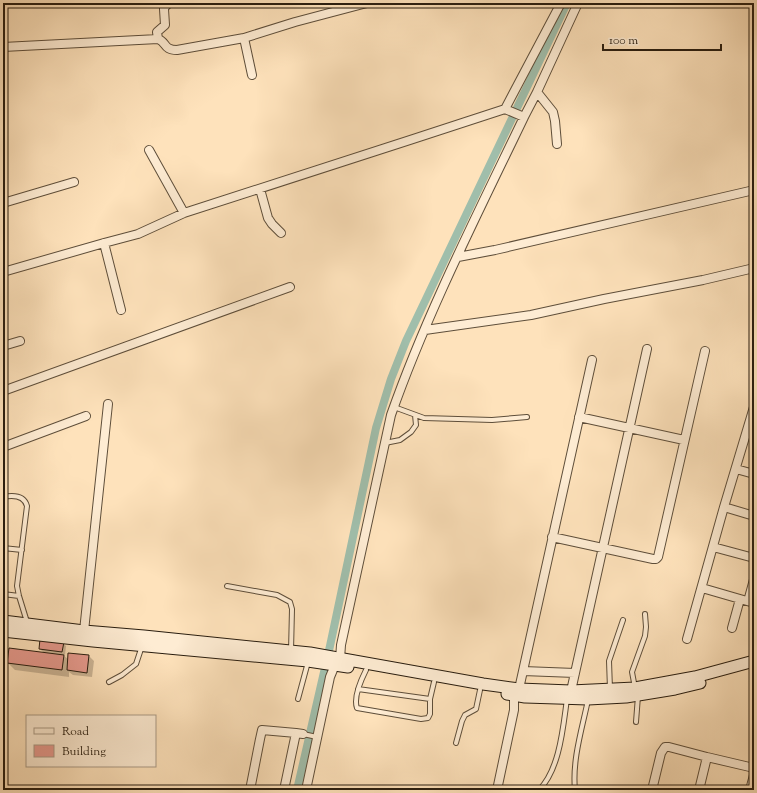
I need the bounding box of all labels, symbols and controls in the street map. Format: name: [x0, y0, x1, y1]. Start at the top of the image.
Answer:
scale bar: [603, 26, 721, 52]
text: 100 m: [609, 32, 638, 50]
legend: [26, 715, 156, 767]
text: Road: [62, 723, 89, 741]
text: Building: [62, 743, 106, 761]

